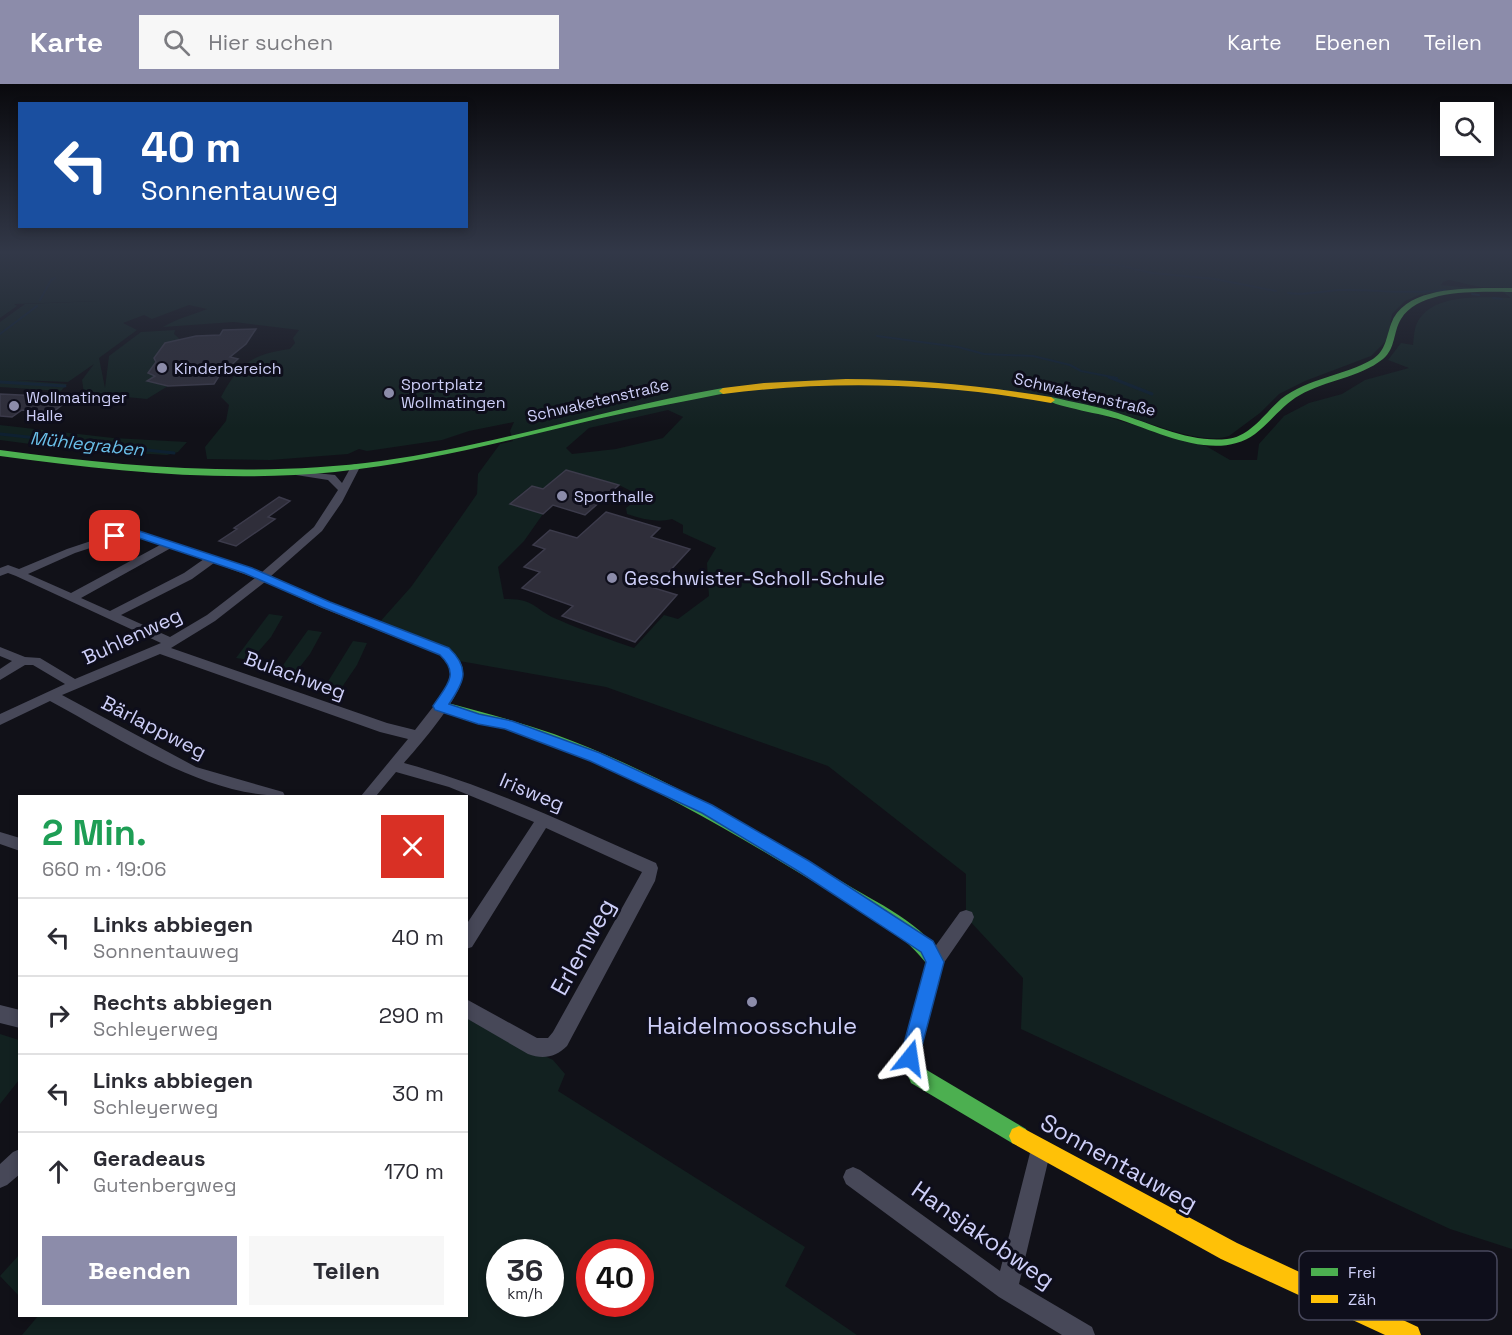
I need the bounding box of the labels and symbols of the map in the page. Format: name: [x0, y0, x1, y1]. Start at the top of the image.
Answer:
place label: Kinderbereich: [174, 358, 282, 379]
marker: Kinderbereich: [155, 361, 169, 375]
street label: Schwaketenstraße: [1012, 368, 1158, 421]
place label: Sportplatz Wollmatingen: [401, 374, 506, 413]
street label: Schwaketenstraße: [525, 374, 671, 427]
marker: Sportplatz Wollmatingen: [382, 386, 396, 400]
place label: Wollmatinger Halle: [26, 387, 127, 426]
marker: Wollmatinger Halle: [7, 399, 21, 413]
water label: Mühlegraben: [29, 426, 146, 461]
place label: Sporthalle: [574, 486, 654, 507]
marker: Sporthalle: [555, 489, 569, 503]
pin: [89, 510, 140, 561]
place label: Geschwister-Scholl-Schule: [624, 565, 885, 591]
marker: Geschwister-Scholl-Schule: [605, 571, 619, 585]
street label: Buhlenweg: [78, 602, 186, 670]
street label: Bulachweg: [241, 645, 349, 705]
street label: Bärlappweg: [97, 689, 211, 765]
street label: Irisweg: [496, 767, 568, 817]
street label: Erlenweg: [543, 893, 622, 1001]
marker: Haidelmoosschule: [745, 995, 759, 1009]
place label: Haidelmoosschule: [647, 1010, 857, 1041]
position arrow: [878, 1026, 942, 1090]
street label: Sonnentauweg: [1035, 1107, 1203, 1219]
street label: Hansjakobweg: [906, 1174, 1061, 1295]
speed limit sign: 40: [576, 1239, 654, 1317]
legend: [1299, 1251, 1497, 1320]
text: Frei: [1348, 1262, 1376, 1283]
text: Zäh: [1348, 1289, 1376, 1310]

